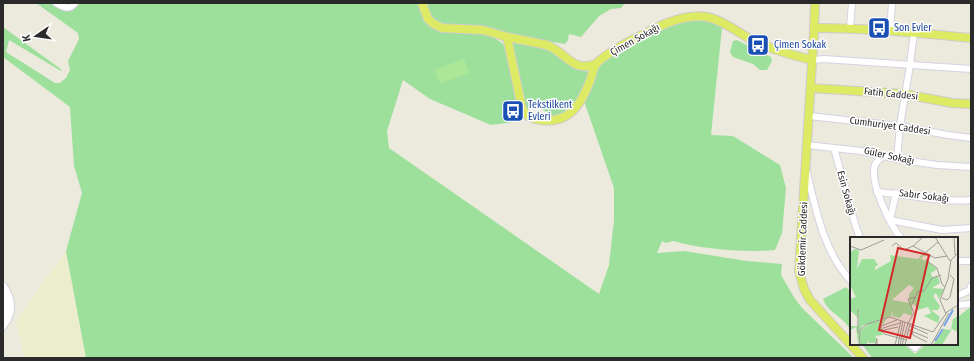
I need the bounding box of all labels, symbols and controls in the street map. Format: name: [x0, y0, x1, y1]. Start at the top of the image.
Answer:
bus stop icon: Son Evler: [866, 15, 892, 41]
north arrow: [16, 16, 56, 56]
street label: Çimen Sokağı: [608, 22, 662, 58]
place label: Son Evler: [894, 22, 932, 34]
bus stop icon: Çimen Sokak: [745, 32, 771, 58]
text: K: [20, 33, 34, 43]
place label: Çimen Sokak: [774, 39, 826, 51]
street label: Fatih Caddesi: [863, 85, 919, 103]
bus stop icon: Tekstilkent Evleri: [500, 98, 526, 124]
place label: Tekstilkent Evleri: [528, 99, 573, 123]
street label: Cumhuriyet Caddesi: [849, 114, 931, 138]
street label: Güler Sokağı: [863, 145, 915, 167]
street label: Esin Sokağı: [834, 169, 858, 217]
street label: Sabır Sokağı: [898, 187, 950, 205]
street label: Gökdemir Caddesi: [796, 202, 810, 276]
inset map: [850, 237, 958, 345]

